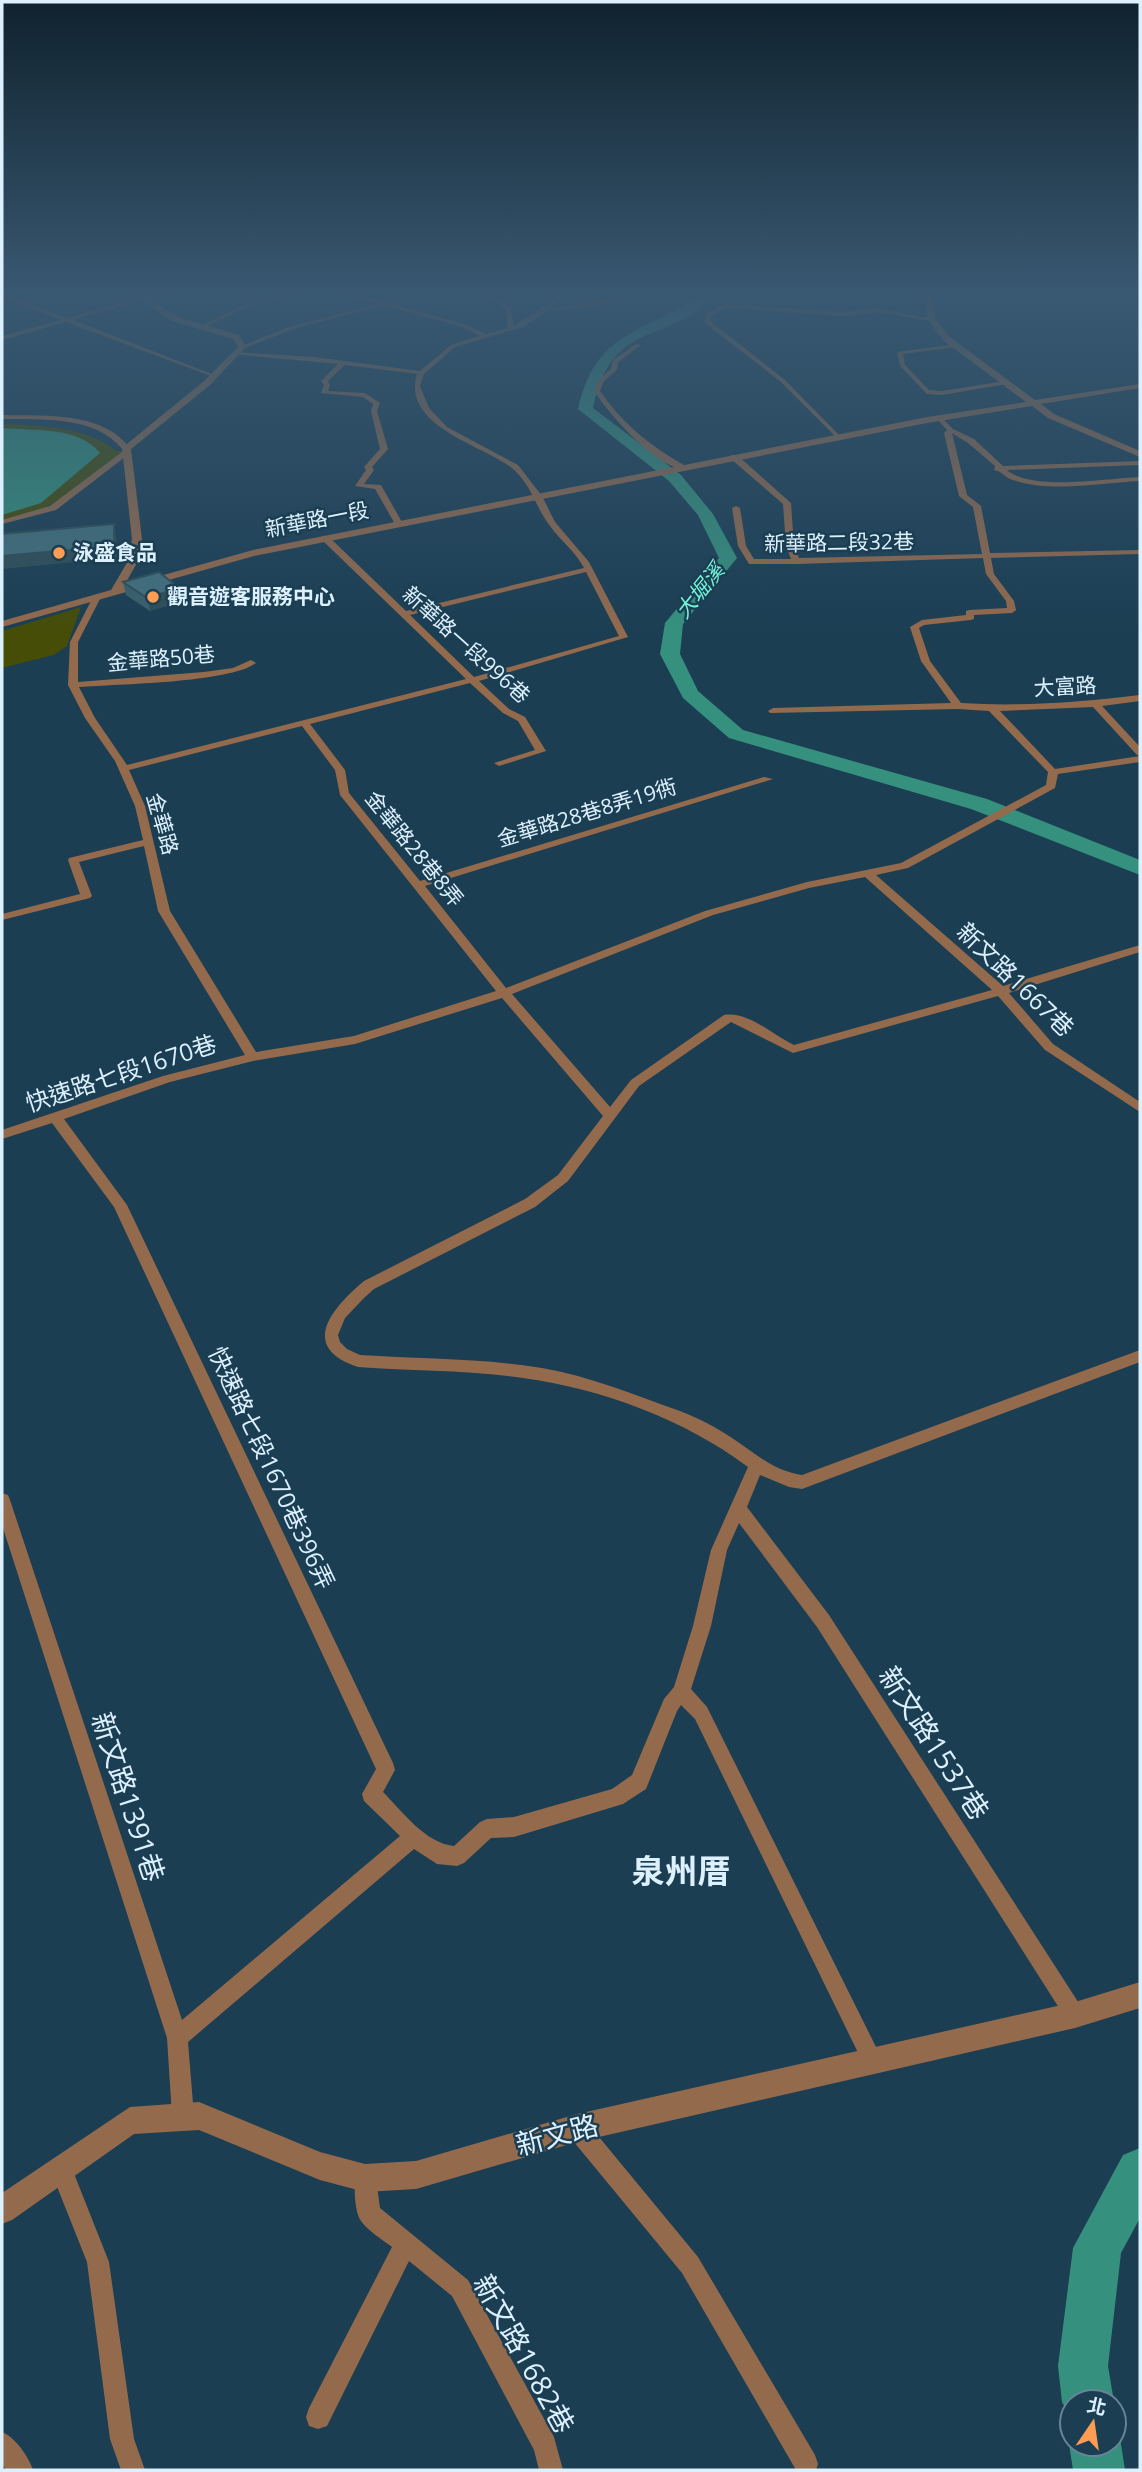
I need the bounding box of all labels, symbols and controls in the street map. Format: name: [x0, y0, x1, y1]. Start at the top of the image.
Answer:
street label: 新華路一段: [263, 495, 371, 543]
street label: 新華路二段32巷: [764, 527, 914, 557]
place label: 泳盛食品: [73, 538, 157, 566]
marker: 泳盛食品: [51, 545, 67, 561]
water label: 大堀溪: [669, 555, 732, 624]
street label: 新華路一段996巷: [397, 580, 536, 709]
place label: 觀音遊客服務中心: [167, 582, 335, 610]
marker: 觀音遊客服務中心: [145, 589, 161, 605]
street label: 金華路50巷: [106, 639, 216, 677]
street label: 大富路: [1033, 670, 1097, 702]
street label: 金華路28巷8弄19衖: [494, 771, 680, 853]
street label: 金華路28巷8弄: [360, 785, 470, 912]
street label: 金華路: [141, 790, 185, 858]
street label: 新文路1667巷: [950, 915, 1082, 1043]
street label: 快速路七段1670巷: [21, 1026, 220, 1119]
street label: 快速路七段1670巷396弄: [202, 1341, 343, 1594]
street label: 新文路1537巷: [871, 1658, 999, 1827]
street label: 新文路1391巷: [84, 1707, 174, 1886]
district label: 泉州厝: [632, 1848, 731, 1893]
street label: 新文路: [511, 2105, 602, 2163]
street label: 新文路1682巷: [466, 2267, 584, 2440]
north arrow: [1058, 2388, 1128, 2458]
text: 北: [1085, 2392, 1109, 2421]

